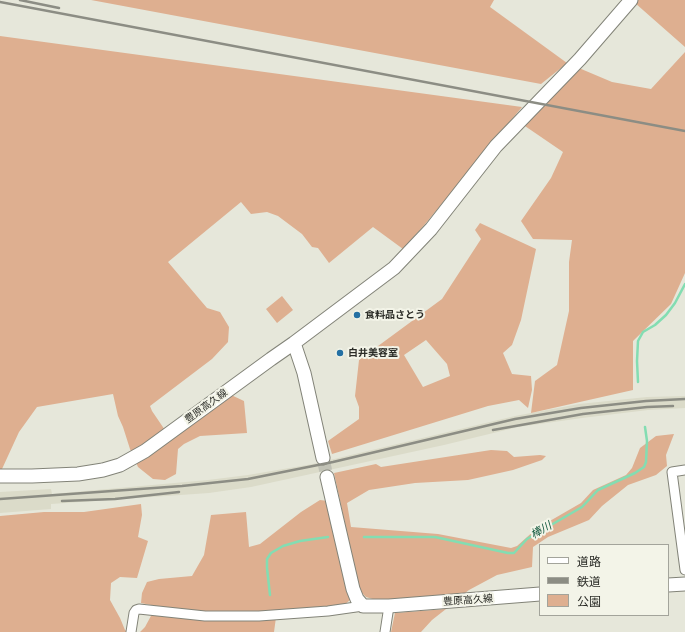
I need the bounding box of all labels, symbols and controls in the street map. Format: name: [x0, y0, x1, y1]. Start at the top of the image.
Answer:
place label: 食料品さとう: [365, 309, 425, 321]
marker: 食料品さとう: [352, 310, 362, 320]
place label: 白井美容室: [348, 347, 398, 359]
marker: 白井美容室: [335, 348, 345, 358]
street label: 豊原高久線: [182, 386, 230, 426]
water label: 棒川: [528, 519, 554, 541]
legend: [539, 544, 669, 616]
text: 道路: [577, 555, 601, 568]
text: 鉄道: [577, 575, 601, 588]
street label: 豊原高久線: [443, 592, 493, 608]
text: 公園: [577, 595, 601, 608]

